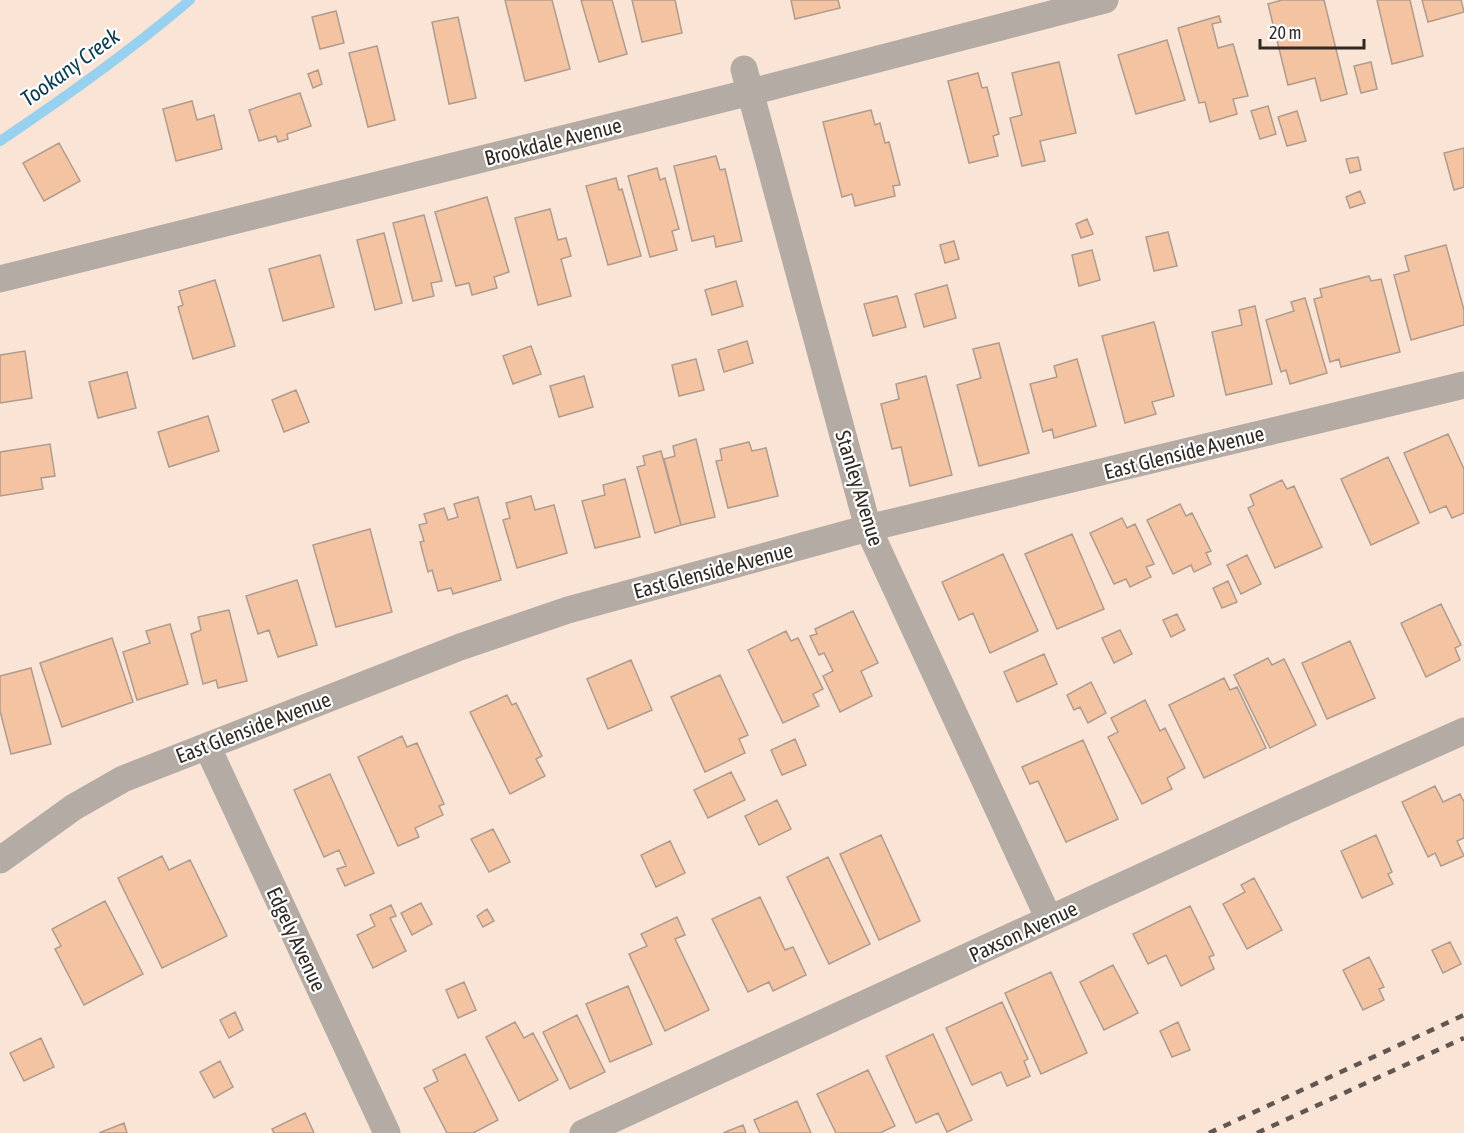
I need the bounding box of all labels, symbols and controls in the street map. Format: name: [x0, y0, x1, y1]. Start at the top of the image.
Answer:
scale bar: [1260, 12, 1364, 50]
water label: Tookany Creek: [15, 22, 125, 112]
text: 20 m: [1269, 22, 1301, 43]
street label: Brookdale Avenue: [482, 112, 624, 170]
street label: East Glenside Avenue: [1102, 421, 1266, 483]
street label: Stanley Avenue: [831, 428, 889, 548]
street label: East Glenside Avenue: [631, 537, 795, 603]
street label: East Glenside Avenue: [172, 686, 334, 768]
street label: Edgely Avenue: [262, 883, 332, 995]
street label: Paxson Avenue: [965, 895, 1081, 967]

